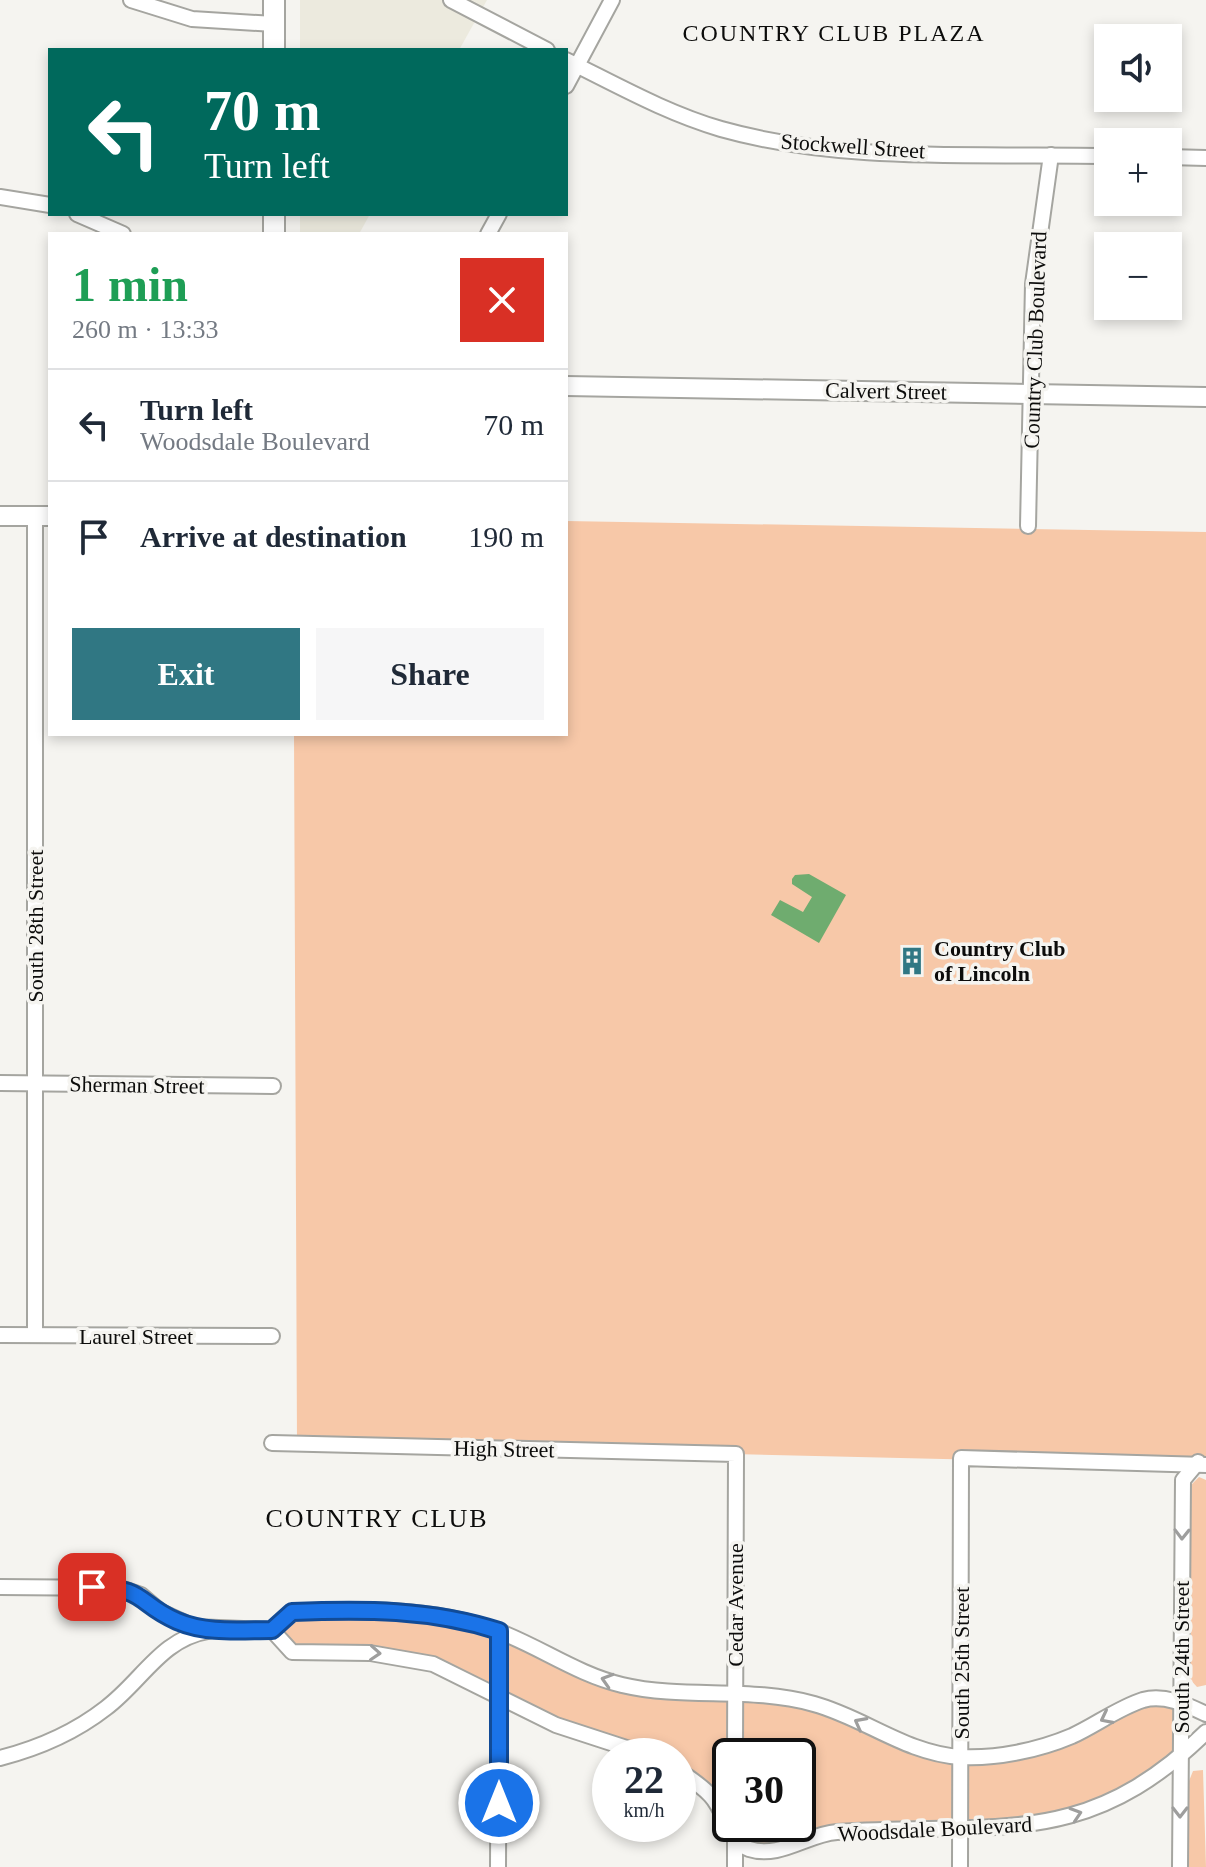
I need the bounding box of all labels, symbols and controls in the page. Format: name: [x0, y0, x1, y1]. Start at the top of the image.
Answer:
district label: COUNTRY CLUB PLAZA: [682, 20, 986, 46]
map controls: [1094, 24, 1182, 320]
button: sound: [1094, 24, 1182, 112]
icon: left: [72, 80, 176, 184]
text: 70 m: [204, 80, 321, 142]
street label: Stockwell Street: [780, 128, 926, 164]
button: +: [1094, 128, 1182, 216]
text: Turn left: [204, 146, 330, 186]
street label: Country Club Boulevard: [1019, 231, 1051, 449]
button: −: [1094, 232, 1182, 320]
text: 1 min: [72, 258, 188, 311]
button: close: [460, 258, 544, 342]
text: 260 m · 13:33: [72, 315, 219, 344]
street label: Calvert Street: [825, 377, 947, 405]
text: Turn left: [140, 393, 253, 426]
icon: left: [72, 403, 116, 447]
text: 70 m: [483, 408, 544, 441]
text: Woodsdale Boulevard: [140, 427, 370, 456]
icon: arrive: [72, 515, 116, 559]
text: Arrive at destination: [140, 520, 407, 553]
text: 190 m: [468, 520, 544, 553]
button: Exit: [72, 628, 300, 720]
button: Share: [316, 628, 544, 720]
street label: South 28th Street: [23, 850, 48, 1002]
place label: Country Club of Lincoln: [934, 936, 1065, 986]
building icon: Country Club of Lincoln: [897, 946, 927, 976]
street label: Sherman Street: [69, 1071, 205, 1099]
street label: Laurel Street: [79, 1324, 193, 1349]
street label: High Street: [453, 1436, 555, 1462]
district label: COUNTRY CLUB: [265, 1504, 489, 1533]
one-way arrow: [1173, 1528, 1191, 1541]
street label: Cedar Avenue: [723, 1543, 748, 1667]
pin: [58, 1553, 126, 1621]
icon: arrive: [70, 1565, 114, 1609]
street label: South 24th Street: [1169, 1581, 1194, 1733]
street label: South 25th Street: [949, 1587, 974, 1739]
one-way arrow: [369, 1644, 382, 1661]
one-way arrow: [600, 1673, 614, 1689]
one-way arrow: [1100, 1708, 1115, 1724]
one-way arrow: [853, 1718, 868, 1733]
speed limit sign: 30: [712, 1738, 816, 1842]
text: 22: [624, 1757, 664, 1802]
position arrow: [457, 1761, 541, 1845]
text: km/h: [623, 1799, 665, 1821]
one-way arrow: [1171, 1806, 1189, 1819]
one-way arrow: [1069, 1808, 1083, 1824]
street label: Woodsdale Boulevard: [837, 1811, 1033, 1847]

